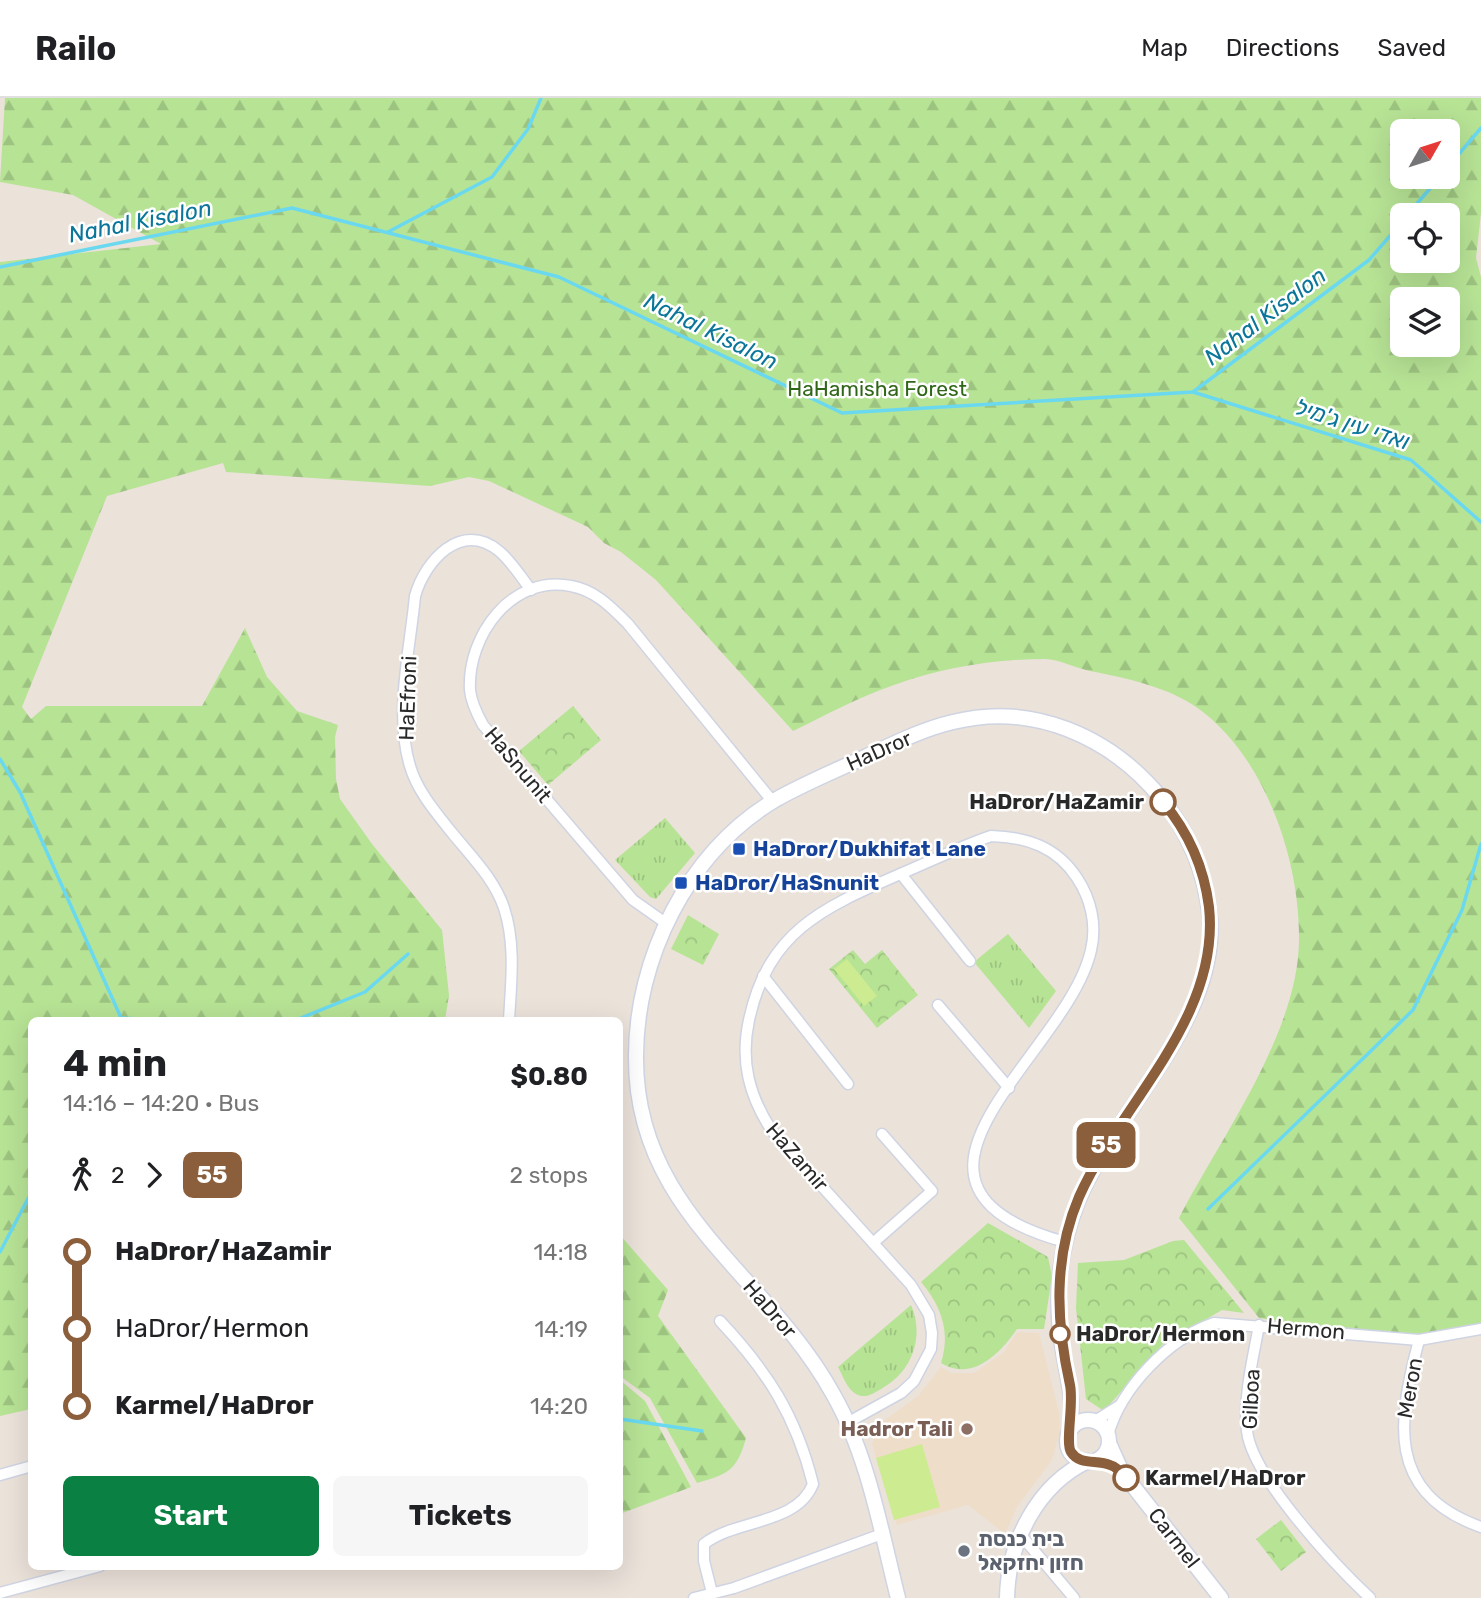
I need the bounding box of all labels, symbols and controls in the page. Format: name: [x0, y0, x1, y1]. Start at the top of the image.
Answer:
text: Railo: [35, 29, 116, 68]
text: Map: [1141, 34, 1188, 62]
text: Directions: [1226, 34, 1339, 62]
text: Saved: [1377, 34, 1446, 62]
north arrow: [1390, 119, 1460, 189]
map controls: [1390, 119, 1460, 357]
water label: Nahal Kisalon: [66, 193, 214, 249]
button: locate: [1390, 203, 1460, 273]
water label: Nahal Kisalon: [1198, 261, 1332, 371]
water label: Nahal Kisalon: [640, 287, 782, 375]
button: layers: [1390, 287, 1460, 357]
park label: HaHamisha Forest: [787, 376, 967, 401]
water label: ואדי עין ג'מיל: [1291, 392, 1413, 456]
street label: HaEfroni: [394, 655, 421, 741]
street label: HaSnunit: [480, 722, 557, 808]
street label: HaDror: [842, 725, 915, 776]
place label: HaDror/HaZamir: [969, 789, 1144, 814]
marker: HaDror/HaZamir: [1150, 789, 1176, 815]
place label: HaDror/Dukhifat Lane: [753, 836, 986, 861]
marker: HaDror/Dukhifat Lane: [731, 841, 747, 857]
place label: HaDror/HaSnunit: [695, 870, 879, 895]
marker: HaDror/HaSnunit: [673, 875, 689, 891]
text: 4 min: [63, 1040, 167, 1086]
text: $0.80: [511, 1061, 588, 1092]
text: 14:16 – 14:20 · Bus: [63, 1089, 259, 1117]
street label: HaZamir: [761, 1117, 834, 1196]
line badge: 55: [1074, 1122, 1138, 1168]
text: 55: [1090, 1131, 1122, 1159]
icon: walk: [63, 1156, 101, 1194]
icon: forward: [135, 1156, 173, 1194]
text: 2: [111, 1161, 125, 1189]
text: 55: [197, 1161, 228, 1189]
text: 2 stops: [510, 1161, 588, 1189]
text: HaDror/HaZamir: [115, 1236, 331, 1267]
text: 14:18: [534, 1238, 588, 1266]
street label: HaDror: [738, 1274, 802, 1343]
text: HaDror/Hermon: [115, 1313, 309, 1344]
street label: Hermon: [1266, 1313, 1346, 1344]
text: 14:19: [535, 1315, 588, 1343]
place label: HaDror/Hermon: [1076, 1321, 1245, 1346]
marker: HaDror/Hermon: [1050, 1324, 1070, 1344]
street label: Meron: [1392, 1356, 1427, 1420]
street label: Gilboa: [1236, 1368, 1265, 1430]
text: Karmel/HaDror: [115, 1390, 314, 1421]
text: 14:20: [530, 1392, 588, 1420]
place label: Hadror Tali: [841, 1416, 953, 1441]
marker: Hadror Tali: [959, 1421, 975, 1437]
marker: Karmel/HaDror: [1113, 1465, 1139, 1491]
place label: Karmel/HaDror: [1145, 1465, 1306, 1490]
button: Start: [63, 1476, 319, 1556]
button: Tickets: [333, 1476, 588, 1556]
street label: Carmel: [1143, 1503, 1206, 1573]
place label: בית כנסת חזון יחזקאל: [978, 1526, 1084, 1575]
marker: בית כנסת חזון יחזקאל: [956, 1543, 972, 1559]

